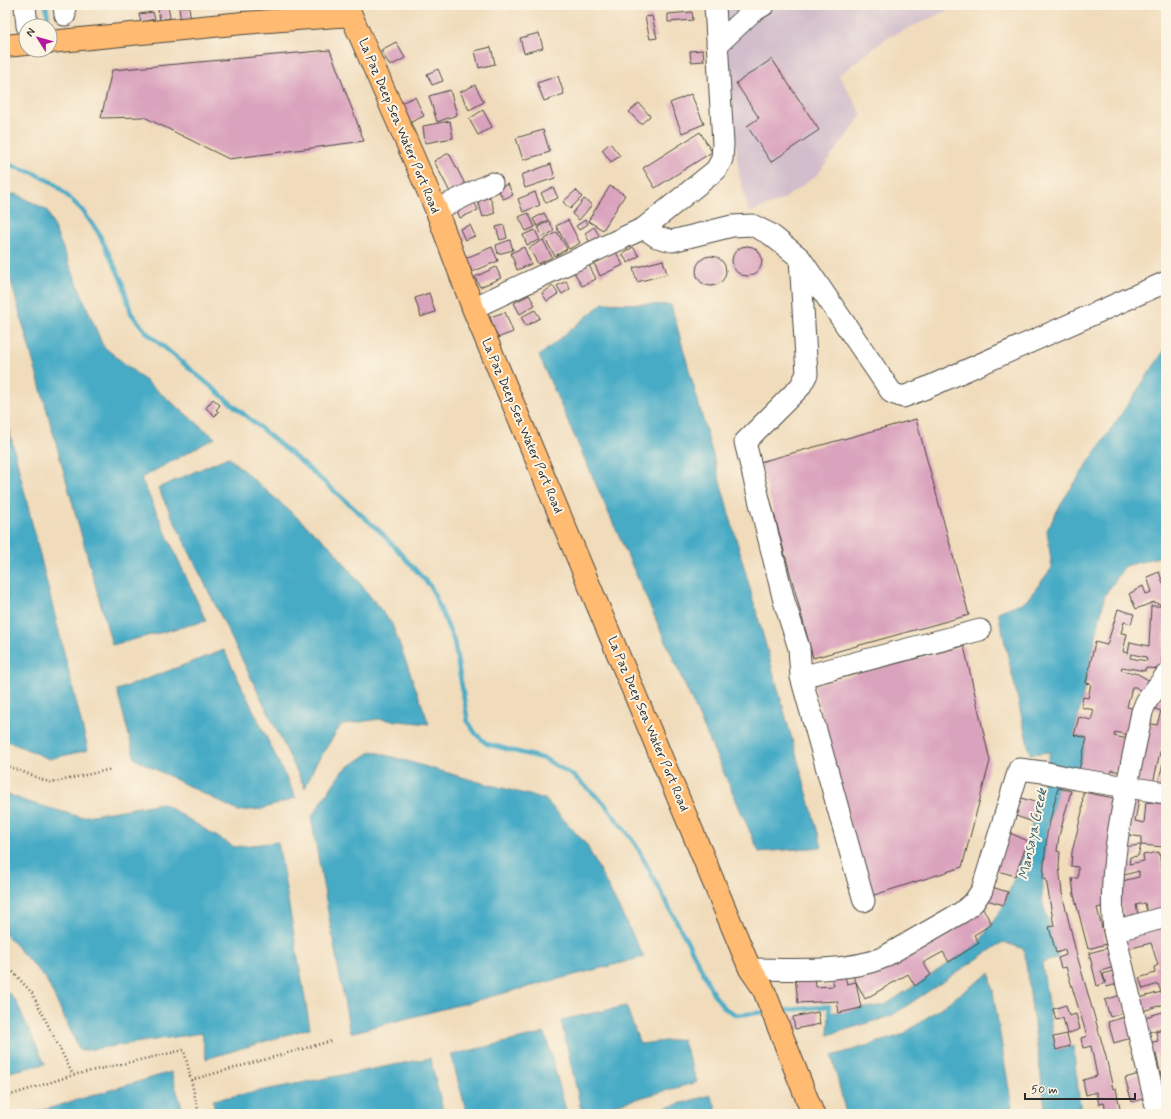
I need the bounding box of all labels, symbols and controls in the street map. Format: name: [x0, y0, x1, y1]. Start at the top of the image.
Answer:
north arrow: [18, 18, 58, 58]
text: N: [23, 25, 39, 40]
street label: La Paz Deep Sea Water Port Road: [354, 36, 444, 216]
street label: La Paz Deep Sea Water Port Road: [477, 336, 567, 516]
street label: La Paz Deep Sea Water Port Road: [603, 634, 693, 814]
water label: Mansaya Creek: [1015, 786, 1052, 881]
scale bar: [1025, 1075, 1135, 1101]
text: 50 m: [1031, 1082, 1058, 1098]

